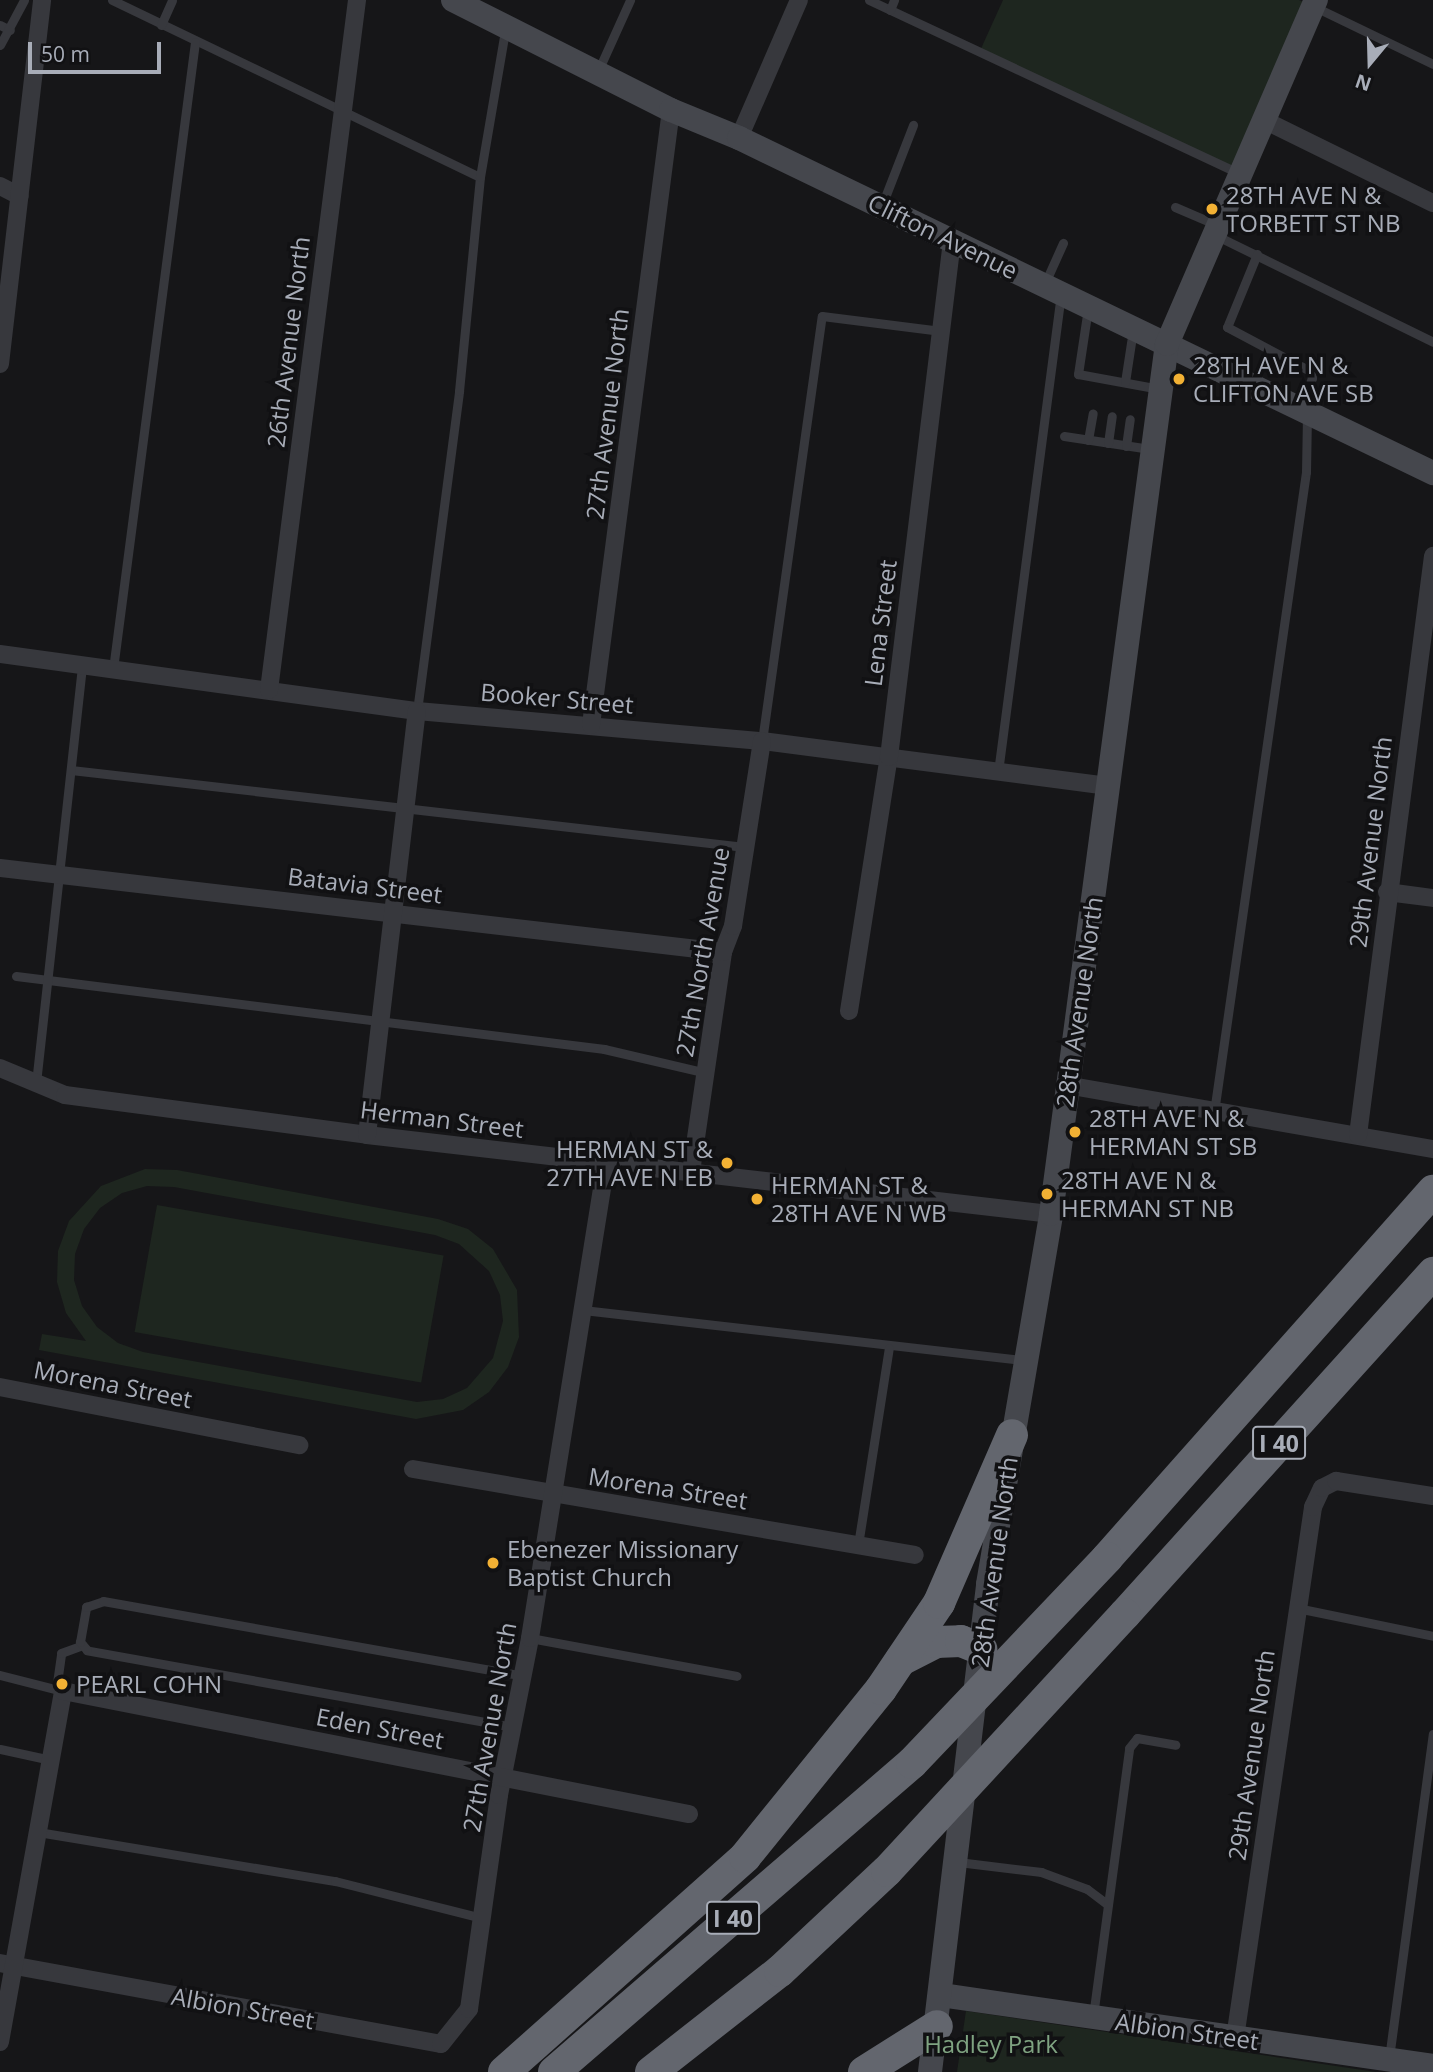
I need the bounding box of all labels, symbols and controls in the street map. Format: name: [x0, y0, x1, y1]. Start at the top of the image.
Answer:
scale bar: [32, 28, 164, 72]
north arrow: [1335, 28, 1405, 98]
text: 50 m: [41, 40, 90, 68]
text: N: [1352, 68, 1375, 98]
place label: 28TH AVE N & TORBETT ST NB: [1226, 181, 1400, 237]
street label: Clifton Avenue: [864, 187, 1022, 285]
marker: 28TH AVE N & TORBETT ST NB: [1204, 201, 1220, 217]
street label: 26th Avenue North: [261, 235, 315, 449]
street label: 27th Avenue North: [580, 307, 634, 521]
place label: 28TH AVE N & CLIFTON AVE SB: [1193, 351, 1374, 407]
marker: 28TH AVE N & CLIFTON AVE SB: [1171, 371, 1187, 387]
street label: Lena Street: [858, 558, 902, 688]
street label: Booker Street: [479, 677, 635, 719]
street label: 29th Avenue North: [1343, 735, 1397, 949]
street label: 27th North Avenue: [669, 845, 735, 1059]
street label: Batavia Street: [286, 861, 444, 909]
street label: 28th Avenue North: [1050, 895, 1108, 1109]
street label: Herman Street: [359, 1095, 525, 1143]
place label: 28TH AVE N & HERMAN ST SB: [1089, 1104, 1257, 1160]
marker: 28TH AVE N & HERMAN ST SB: [1067, 1124, 1083, 1140]
place label: HERMAN ST & 27TH AVE N EB: [546, 1135, 713, 1191]
marker: HERMAN ST & 27TH AVE N EB: [719, 1155, 735, 1171]
place label: 28TH AVE N & HERMAN ST NB: [1061, 1166, 1234, 1222]
place label: HERMAN ST & 28TH AVE N WB: [771, 1171, 947, 1227]
marker: 28TH AVE N & HERMAN ST NB: [1039, 1186, 1055, 1202]
marker: HERMAN ST & 28TH AVE N WB: [749, 1191, 765, 1207]
street label: Morena Street: [31, 1355, 195, 1413]
road number: I 40: [1251, 1424, 1307, 1462]
street label: 28th Avenue North: [965, 1455, 1023, 1669]
street label: Morena Street: [586, 1461, 750, 1515]
place label: Ebenezer Missionary Baptist Church: [507, 1535, 738, 1591]
marker: Ebenezer Missionary Baptist Church: [485, 1555, 501, 1571]
street label: 27th Avenue North: [456, 1620, 522, 1834]
street label: 29th Avenue North: [1222, 1648, 1280, 1862]
place label: PEARL COHN: [76, 1670, 222, 1698]
marker: PEARL COHN: [54, 1676, 70, 1692]
street label: Eden Street: [314, 1702, 446, 1754]
road number: I 40: [705, 1898, 761, 1938]
street label: Albion Street: [169, 1981, 317, 2035]
street label: Albion Street: [1113, 2007, 1261, 2055]
park label: Hadley Park: [924, 2030, 1058, 2058]

